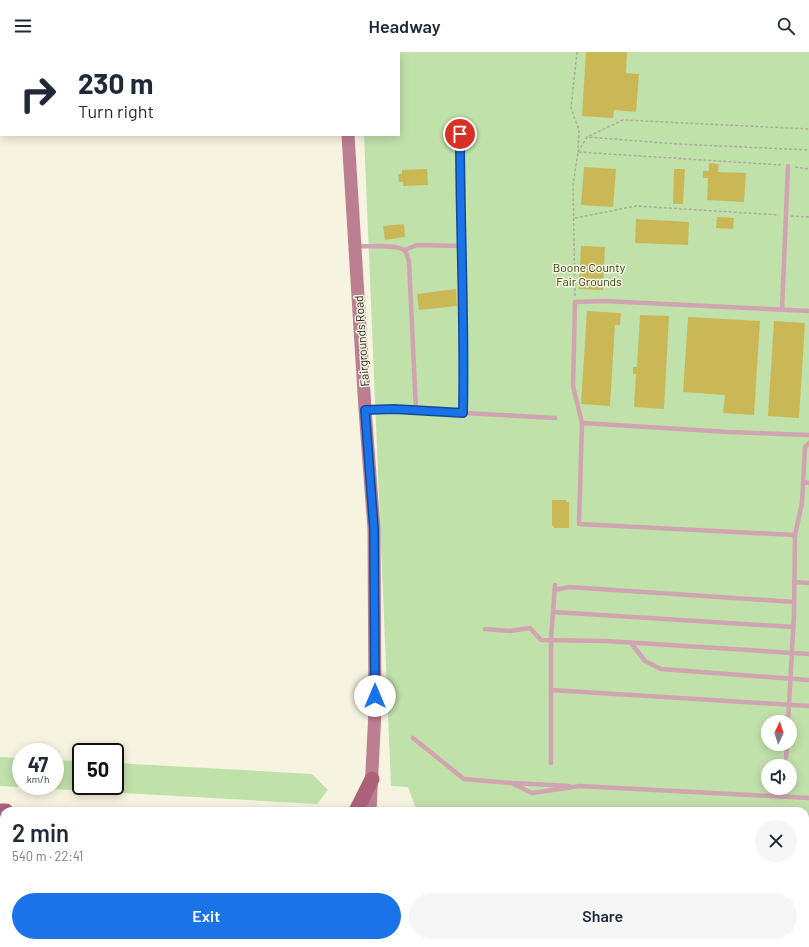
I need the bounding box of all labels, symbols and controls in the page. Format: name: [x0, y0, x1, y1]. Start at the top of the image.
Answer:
icon: menu: [12, 15, 34, 37]
text: Headway: [369, 15, 440, 37]
icon: search: [775, 15, 797, 37]
text: 230 m: [78, 66, 153, 100]
icon: right: [12, 68, 64, 120]
text: Turn right: [78, 100, 154, 122]
pin: [443, 117, 477, 151]
icon: arrive: [449, 123, 471, 145]
park label: Boone County Fair Grounds: [553, 260, 626, 288]
street label: Fairgrounds Road: [351, 295, 371, 387]
position arrow: [354, 675, 396, 717]
north arrow: [761, 715, 797, 751]
map controls: [761, 715, 797, 795]
speed limit sign: 50: [72, 743, 124, 795]
text: 47: [28, 752, 48, 776]
button: sound: [761, 759, 797, 795]
text: km/h: [27, 773, 49, 785]
text: 2 min: [12, 818, 69, 847]
button: close: [755, 820, 797, 862]
text: 540 m · 22:41: [12, 848, 83, 864]
button: Exit: [12, 893, 401, 939]
button: Share: [409, 893, 797, 939]

